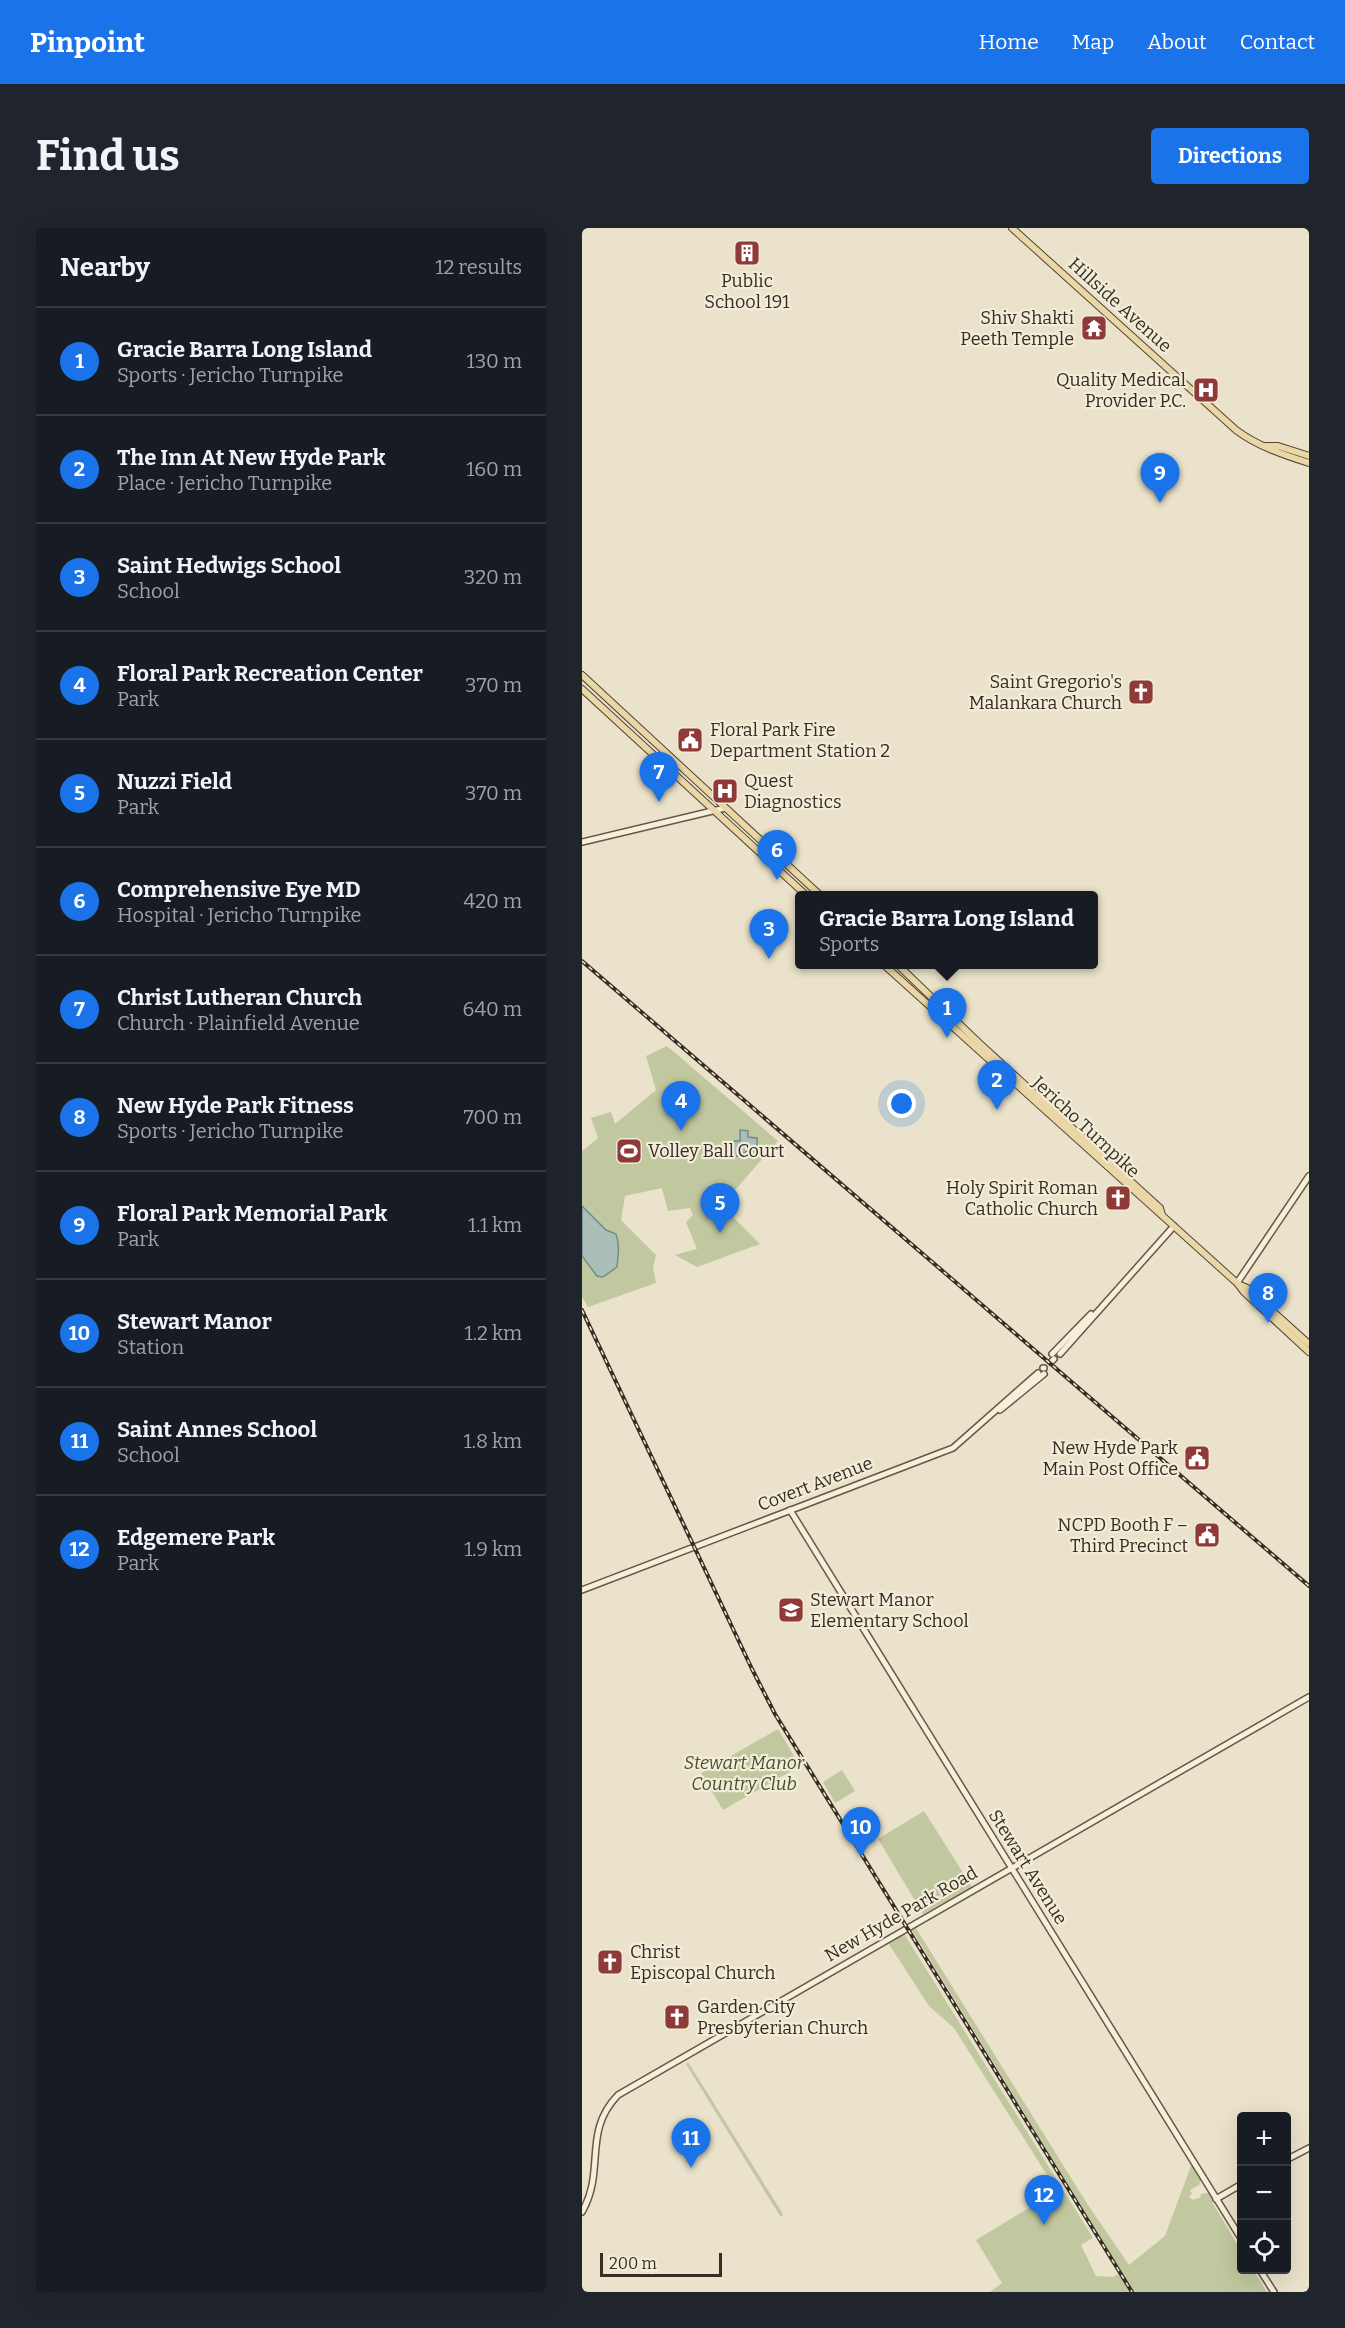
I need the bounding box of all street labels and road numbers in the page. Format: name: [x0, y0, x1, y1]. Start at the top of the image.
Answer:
street label: Hillside Avenue: [1064, 253, 1176, 357]
street label: Jericho Turnpike: [1027, 1071, 1144, 1182]
street label: Covert Avenue: [754, 1452, 876, 1516]
street label: Stewart Avenue: [984, 1805, 1072, 1929]
street label: New Hyde Park Road: [821, 1861, 981, 1967]

